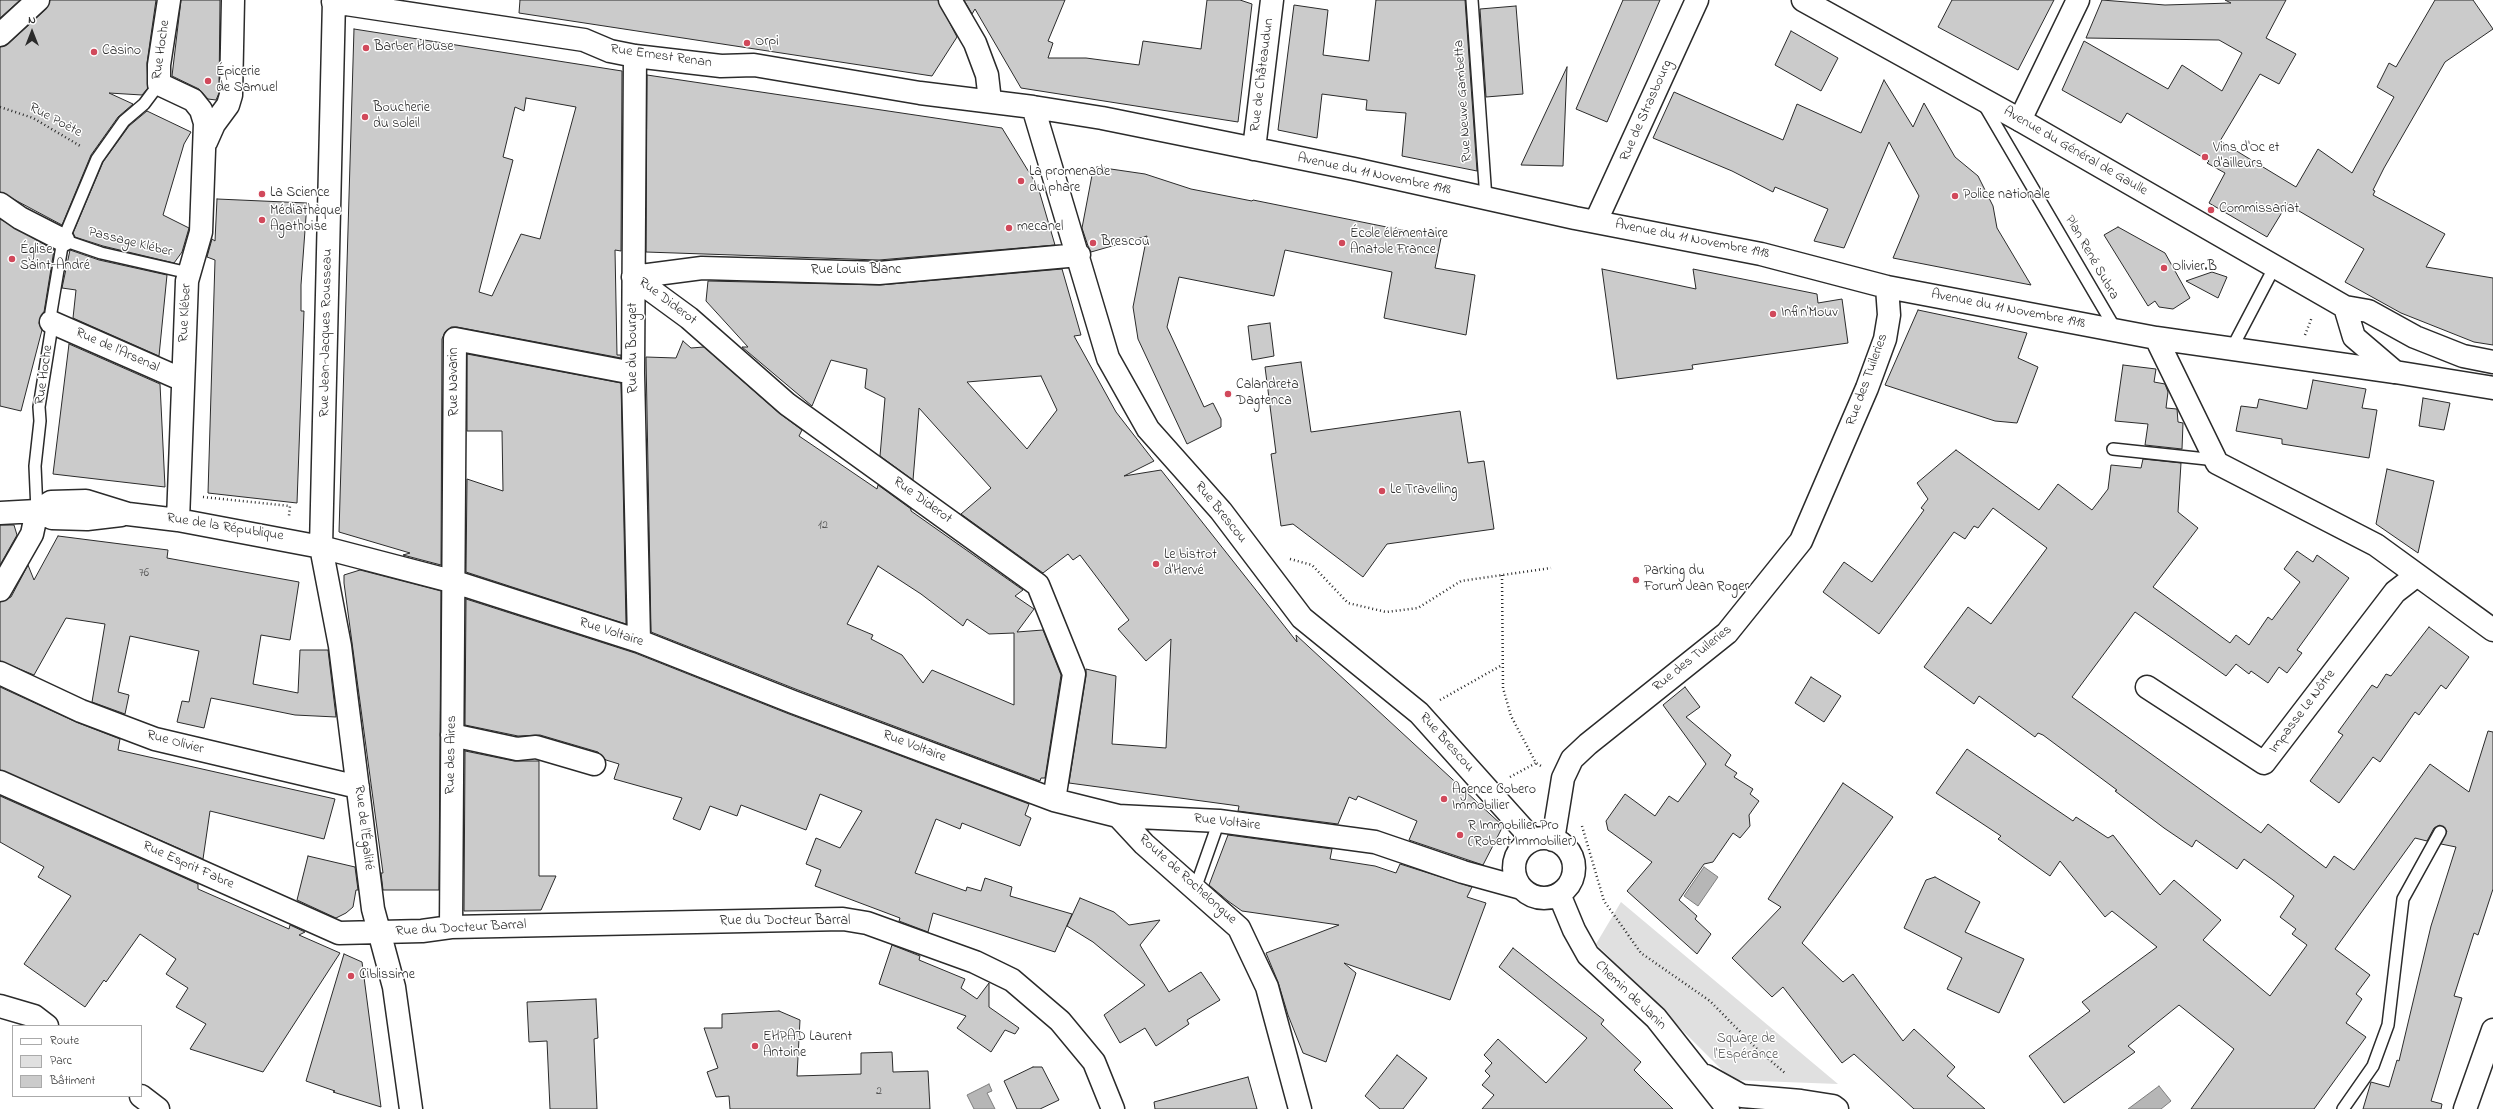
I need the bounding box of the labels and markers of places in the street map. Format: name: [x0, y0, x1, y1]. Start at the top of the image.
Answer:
place label: Orpi: [755, 35, 779, 51]
marker: Orpi: [742, 38, 752, 48]
place label: Barber House: [374, 40, 454, 56]
marker: Barber House: [361, 43, 371, 53]
place label: Casino: [102, 44, 141, 60]
marker: Casino: [89, 47, 99, 57]
place label: Épicerie de Samuel: [216, 65, 278, 98]
marker: Épicerie de Samuel: [203, 76, 213, 86]
place label: Boucherie du soleil: [373, 101, 430, 134]
marker: Boucherie du soleil: [360, 112, 370, 122]
place label: Vins d'Oc et d'ailleurs: [2213, 141, 2280, 174]
marker: Vins d'Oc et d'ailleurs: [2200, 152, 2210, 162]
place label: La promenade du phare: [1029, 165, 1110, 198]
marker: La promenade du phare: [1016, 176, 1026, 186]
place label: La Science: [270, 186, 330, 202]
place label: Police nationale: [1963, 188, 2050, 204]
marker: La Science: [257, 189, 267, 199]
marker: Police nationale: [1950, 191, 1960, 201]
place label: Commissariat: [2219, 202, 2299, 218]
place label: Médiathèque Agathoise: [270, 204, 340, 236]
marker: Commissariat: [2206, 205, 2216, 215]
marker: Médiathèque Agathoise: [257, 215, 267, 225]
place label: mecanel: [1017, 220, 1063, 236]
marker: mecanel: [1004, 223, 1014, 233]
place label: École élémentaire Anatole France: [1350, 227, 1448, 260]
place label: Brescou: [1101, 235, 1150, 251]
marker: Brescou: [1088, 238, 1098, 248]
marker: École élémentaire Anatole France: [1337, 238, 1347, 248]
place label: Église Saint-André: [20, 243, 90, 276]
marker: Église Saint-André: [7, 254, 17, 264]
place label: Olivier.B: [2172, 260, 2217, 276]
marker: Olivier.B: [2159, 263, 2169, 273]
place label: Infin'Mouv: [1781, 306, 1838, 322]
marker: Infin'Mouv: [1768, 309, 1778, 319]
place label: Calandreta Dagtenca: [1236, 378, 1299, 410]
marker: Calandreta Dagtenca: [1223, 389, 1233, 399]
place label: Le Travelling: [1390, 483, 1457, 499]
marker: Le Travelling: [1377, 486, 1387, 496]
place label: Le bistrot d'Hervé: [1164, 548, 1217, 580]
marker: Le bistrot d'Hervé: [1151, 559, 1161, 569]
place label: Parking du Forum Jean Roger: [1644, 564, 1749, 596]
marker: Parking du Forum Jean Roger: [1631, 575, 1641, 585]
place label: Agence Cobero Immobilier: [1452, 783, 1536, 816]
marker: Agence Cobero Immobilier: [1439, 794, 1449, 804]
place label: R Immobilier Pro (Robert Immobilier): [1468, 819, 1576, 852]
marker: R Immobilier Pro (Robert Immobilier): [1455, 830, 1465, 840]
place label: Ciblissime: [359, 968, 415, 984]
marker: Ciblissime: [346, 971, 356, 981]
place label: EHPAD Laurent Antoine: [763, 1030, 852, 1062]
marker: EHPAD Laurent Antoine: [750, 1041, 760, 1051]

